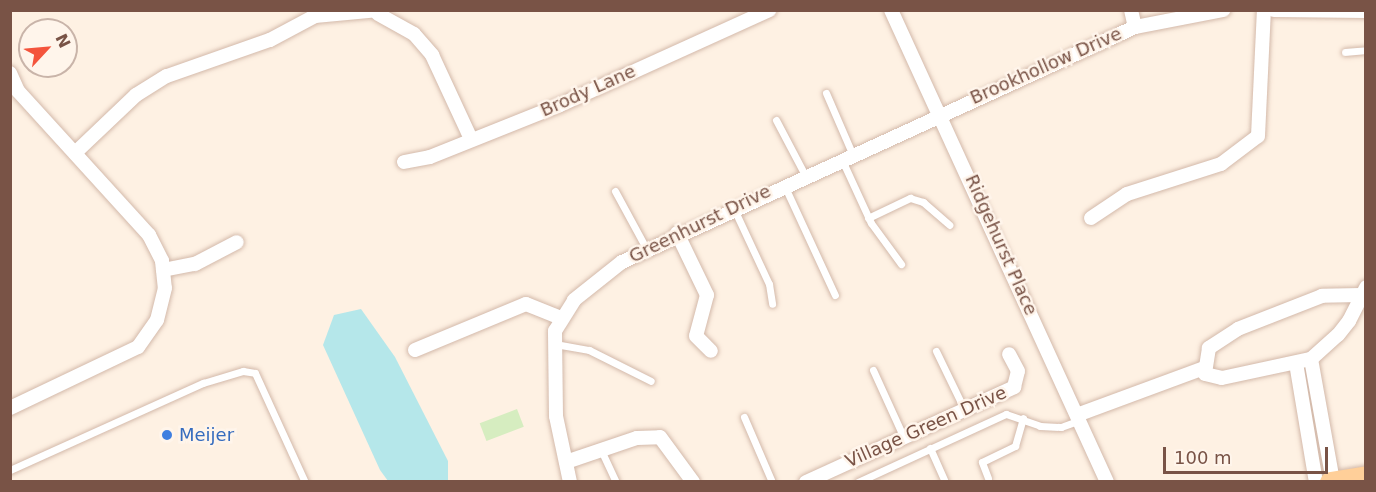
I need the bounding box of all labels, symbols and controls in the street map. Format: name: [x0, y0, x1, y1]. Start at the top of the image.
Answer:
north arrow: [18, 18, 78, 78]
street label: Brookhollow Drive: [967, 23, 1125, 109]
text: N: [51, 31, 74, 51]
street label: Brody Lane: [537, 60, 639, 122]
street label: Ridgehurst Place: [960, 171, 1042, 319]
street label: Greenhurst Drive: [626, 180, 774, 268]
street label: Village Green Drive: [842, 382, 1010, 472]
place label: Meijer: [179, 424, 234, 446]
marker: Meijer: [160, 428, 174, 442]
scale bar: [1166, 435, 1331, 473]
text: 100 m: [1174, 447, 1232, 468]

